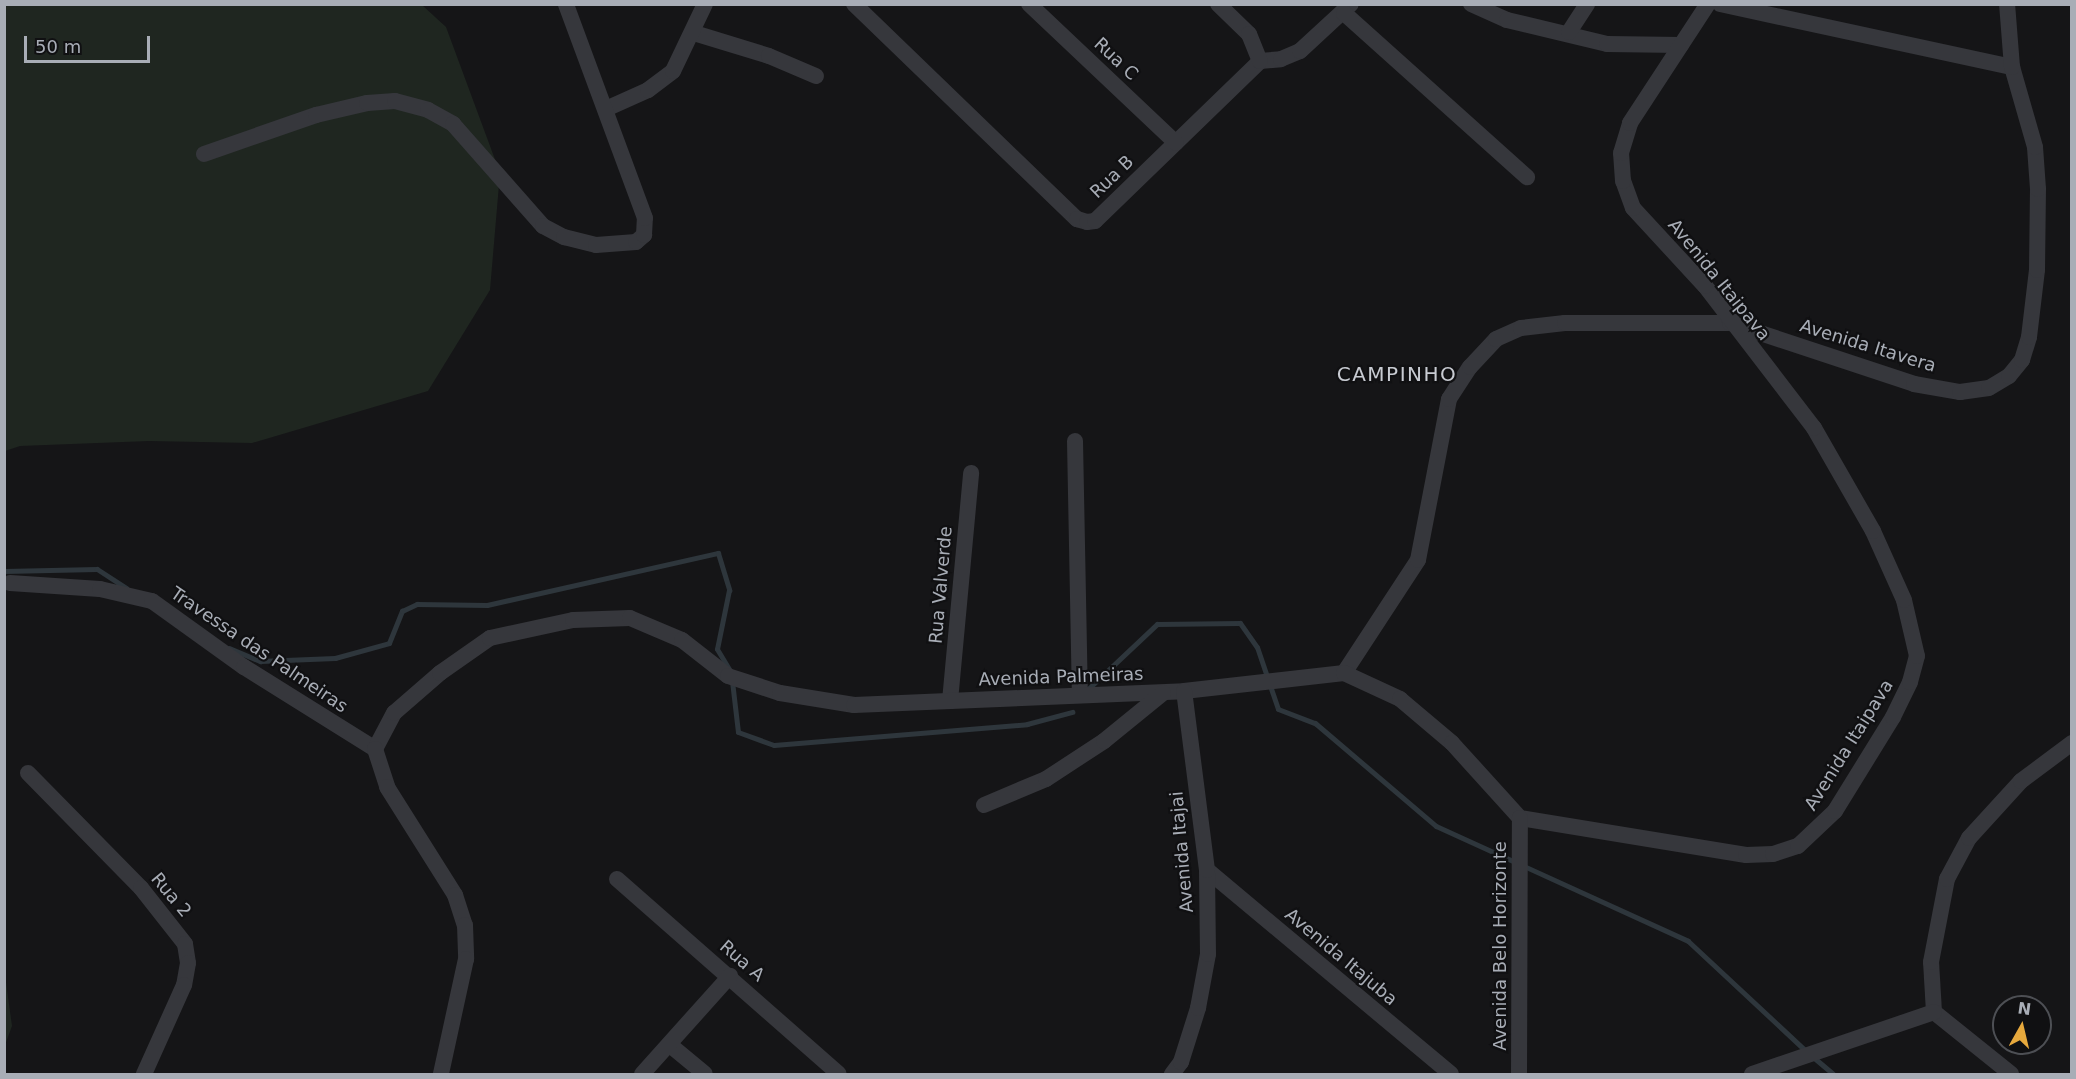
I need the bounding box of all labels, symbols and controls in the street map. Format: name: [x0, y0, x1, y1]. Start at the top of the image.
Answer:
scale bar: [27, 24, 153, 62]
street label: Rua C: [1089, 33, 1143, 85]
text: 50 m: [35, 36, 81, 57]
street label: Rua B: [1086, 151, 1138, 203]
street label: Avenida Itaipava: [1663, 215, 1775, 345]
street label: Avenida Itavera: [1797, 315, 1939, 377]
district label: CAMPINHO: [1337, 362, 1457, 386]
street label: Rua Valverde: [925, 525, 957, 645]
street label: Travessa das Palmeiras: [166, 583, 352, 717]
street label: Avenida Palmeiras: [978, 663, 1144, 691]
street label: Avenida Itaipava: [1800, 676, 1898, 814]
street label: Avenida Itajai: [1166, 790, 1198, 914]
street label: Avenida Belo Horizonte: [1489, 841, 1511, 1051]
street label: Rua 2: [146, 868, 196, 922]
street label: Avenida Itajuba: [1280, 904, 1402, 1010]
street label: Rua A: [715, 936, 769, 986]
north arrow: [1992, 995, 2052, 1055]
text: N: [2016, 998, 2032, 1019]

